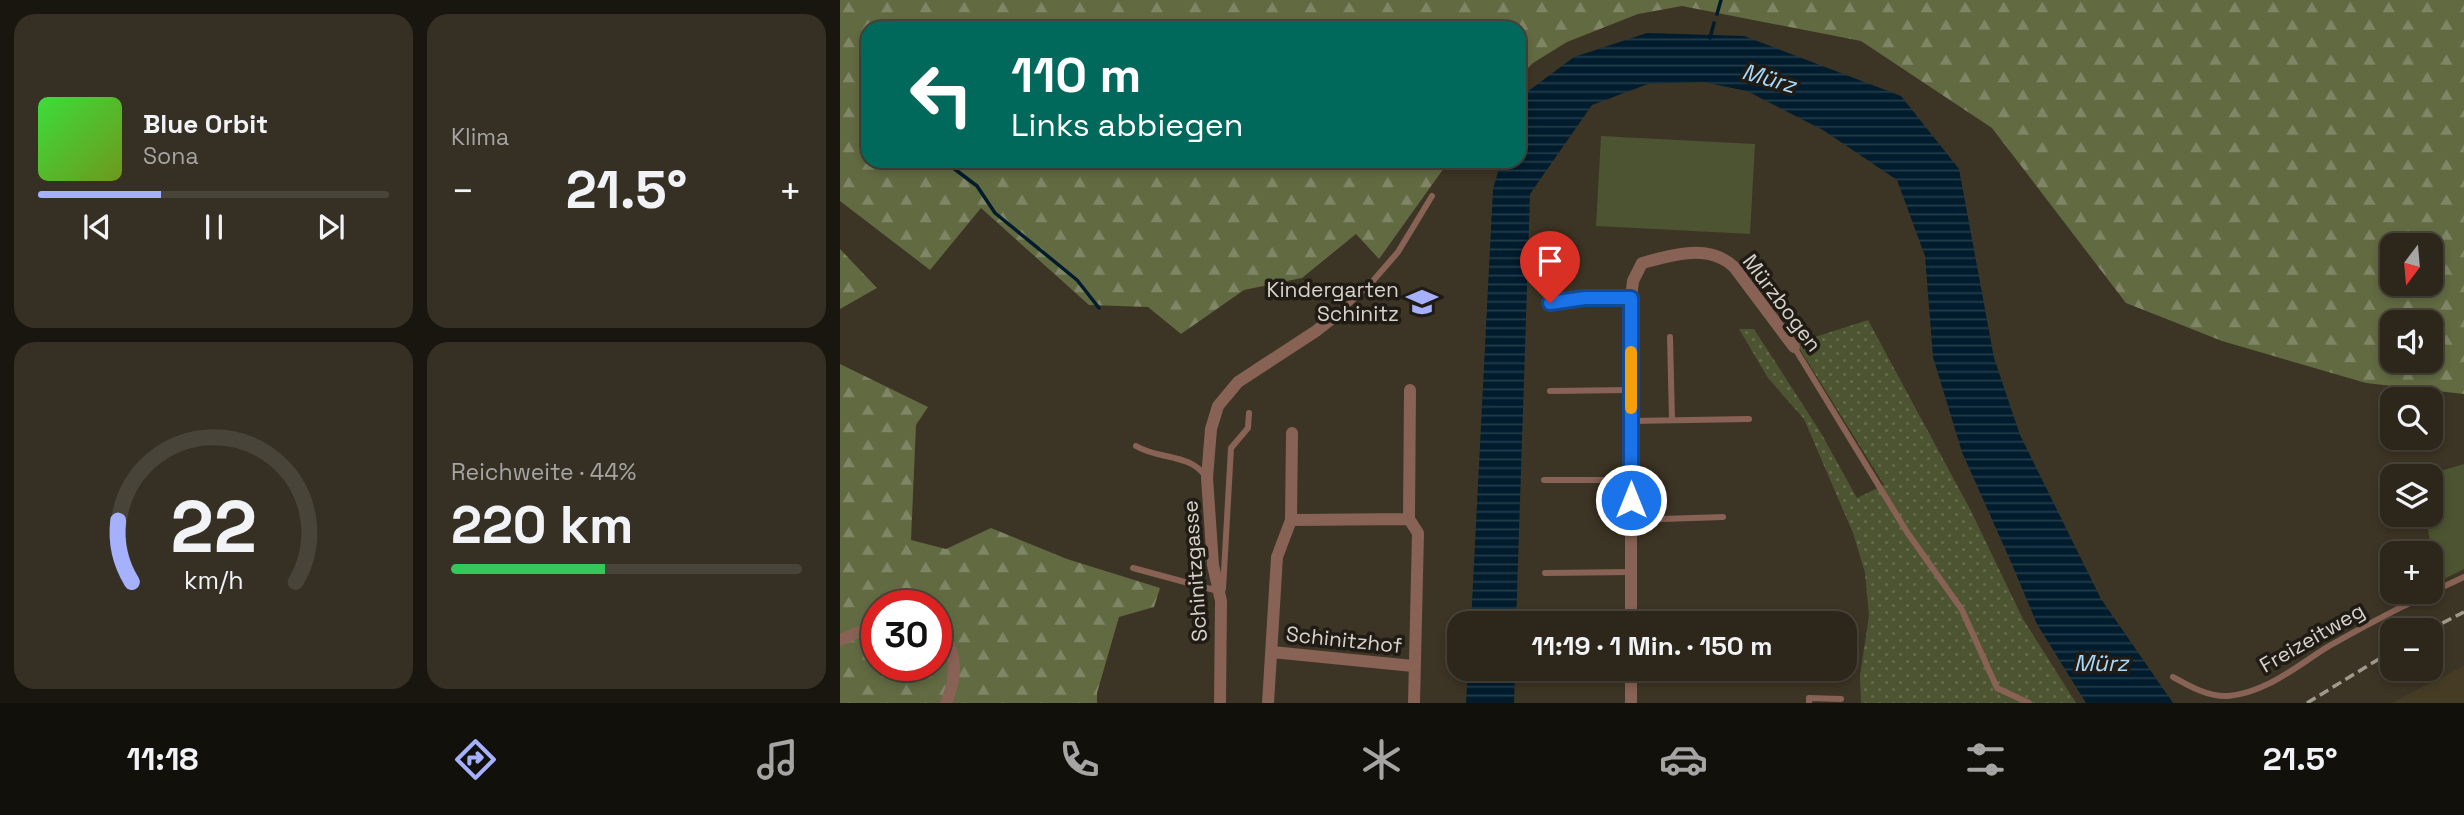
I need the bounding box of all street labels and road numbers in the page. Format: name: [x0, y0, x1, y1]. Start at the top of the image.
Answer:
street label: Mürzbogen: [1737, 249, 1828, 357]
street label: Schinitzgasse: [1176, 499, 1213, 643]
street label: Freizeitweg: [2254, 597, 2369, 678]
street label: Schinitzhof: [1285, 620, 1404, 659]

